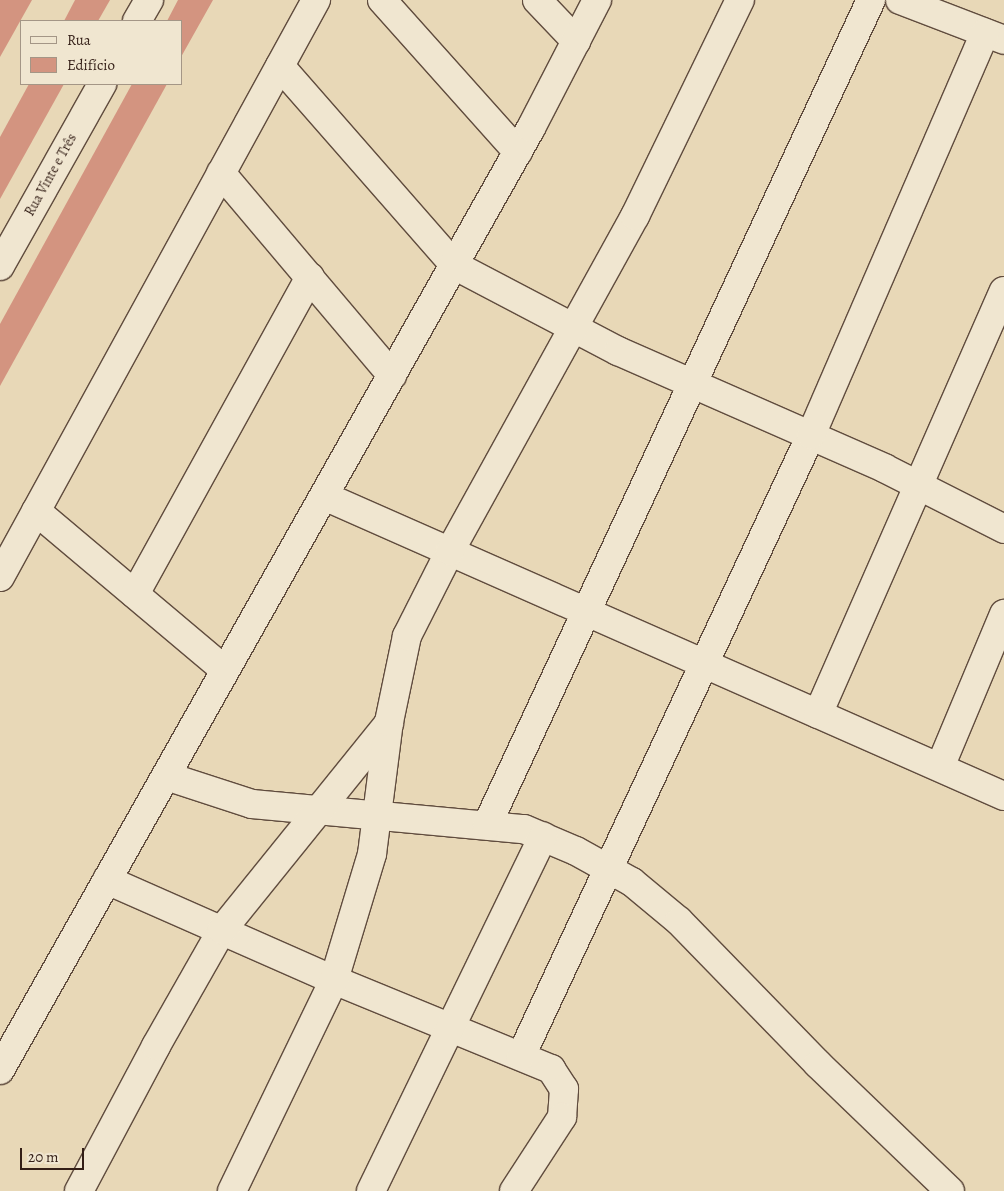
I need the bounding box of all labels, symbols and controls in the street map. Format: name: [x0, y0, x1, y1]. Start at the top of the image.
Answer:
legend: [20, 20, 182, 85]
text: Rua: [67, 30, 91, 50]
text: Edifício: [67, 55, 115, 75]
street label: Rua Vinte e Três: [21, 131, 81, 219]
scale bar: [22, 1138, 86, 1170]
text: 20 m: [28, 1147, 59, 1167]

